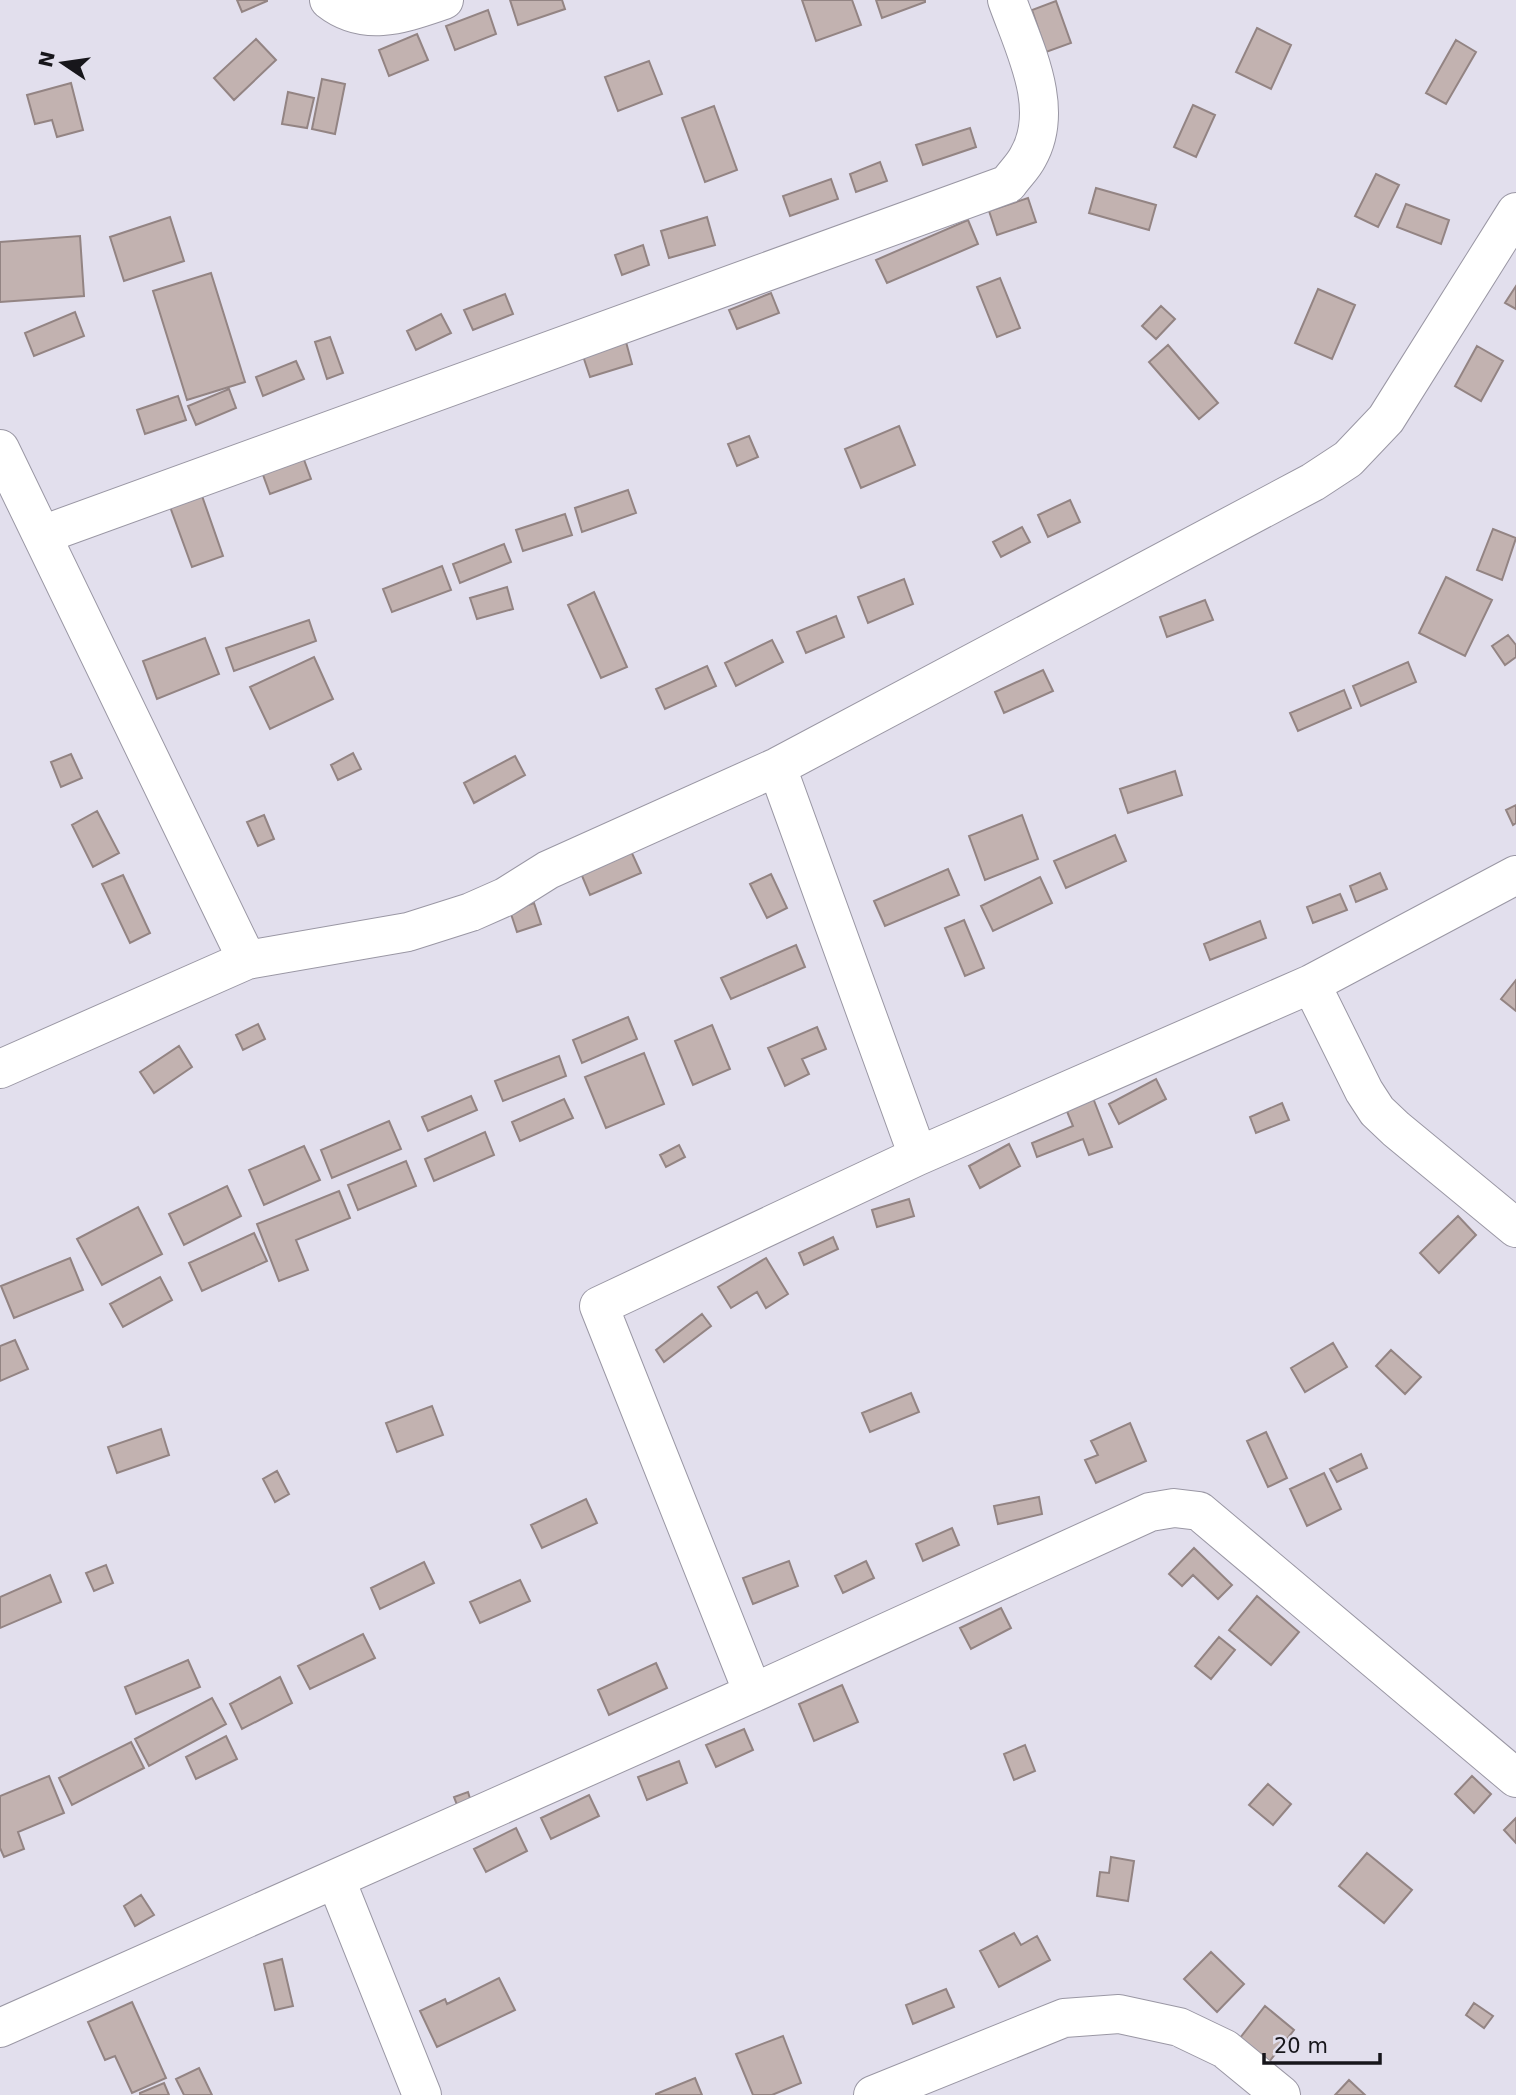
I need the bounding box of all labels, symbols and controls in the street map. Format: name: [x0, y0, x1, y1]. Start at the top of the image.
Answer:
north arrow: [28, 28, 98, 98]
text: N: [34, 49, 59, 69]
scale bar: [1264, 2022, 1380, 2066]
text: 20 m: [1274, 2034, 1328, 2058]

